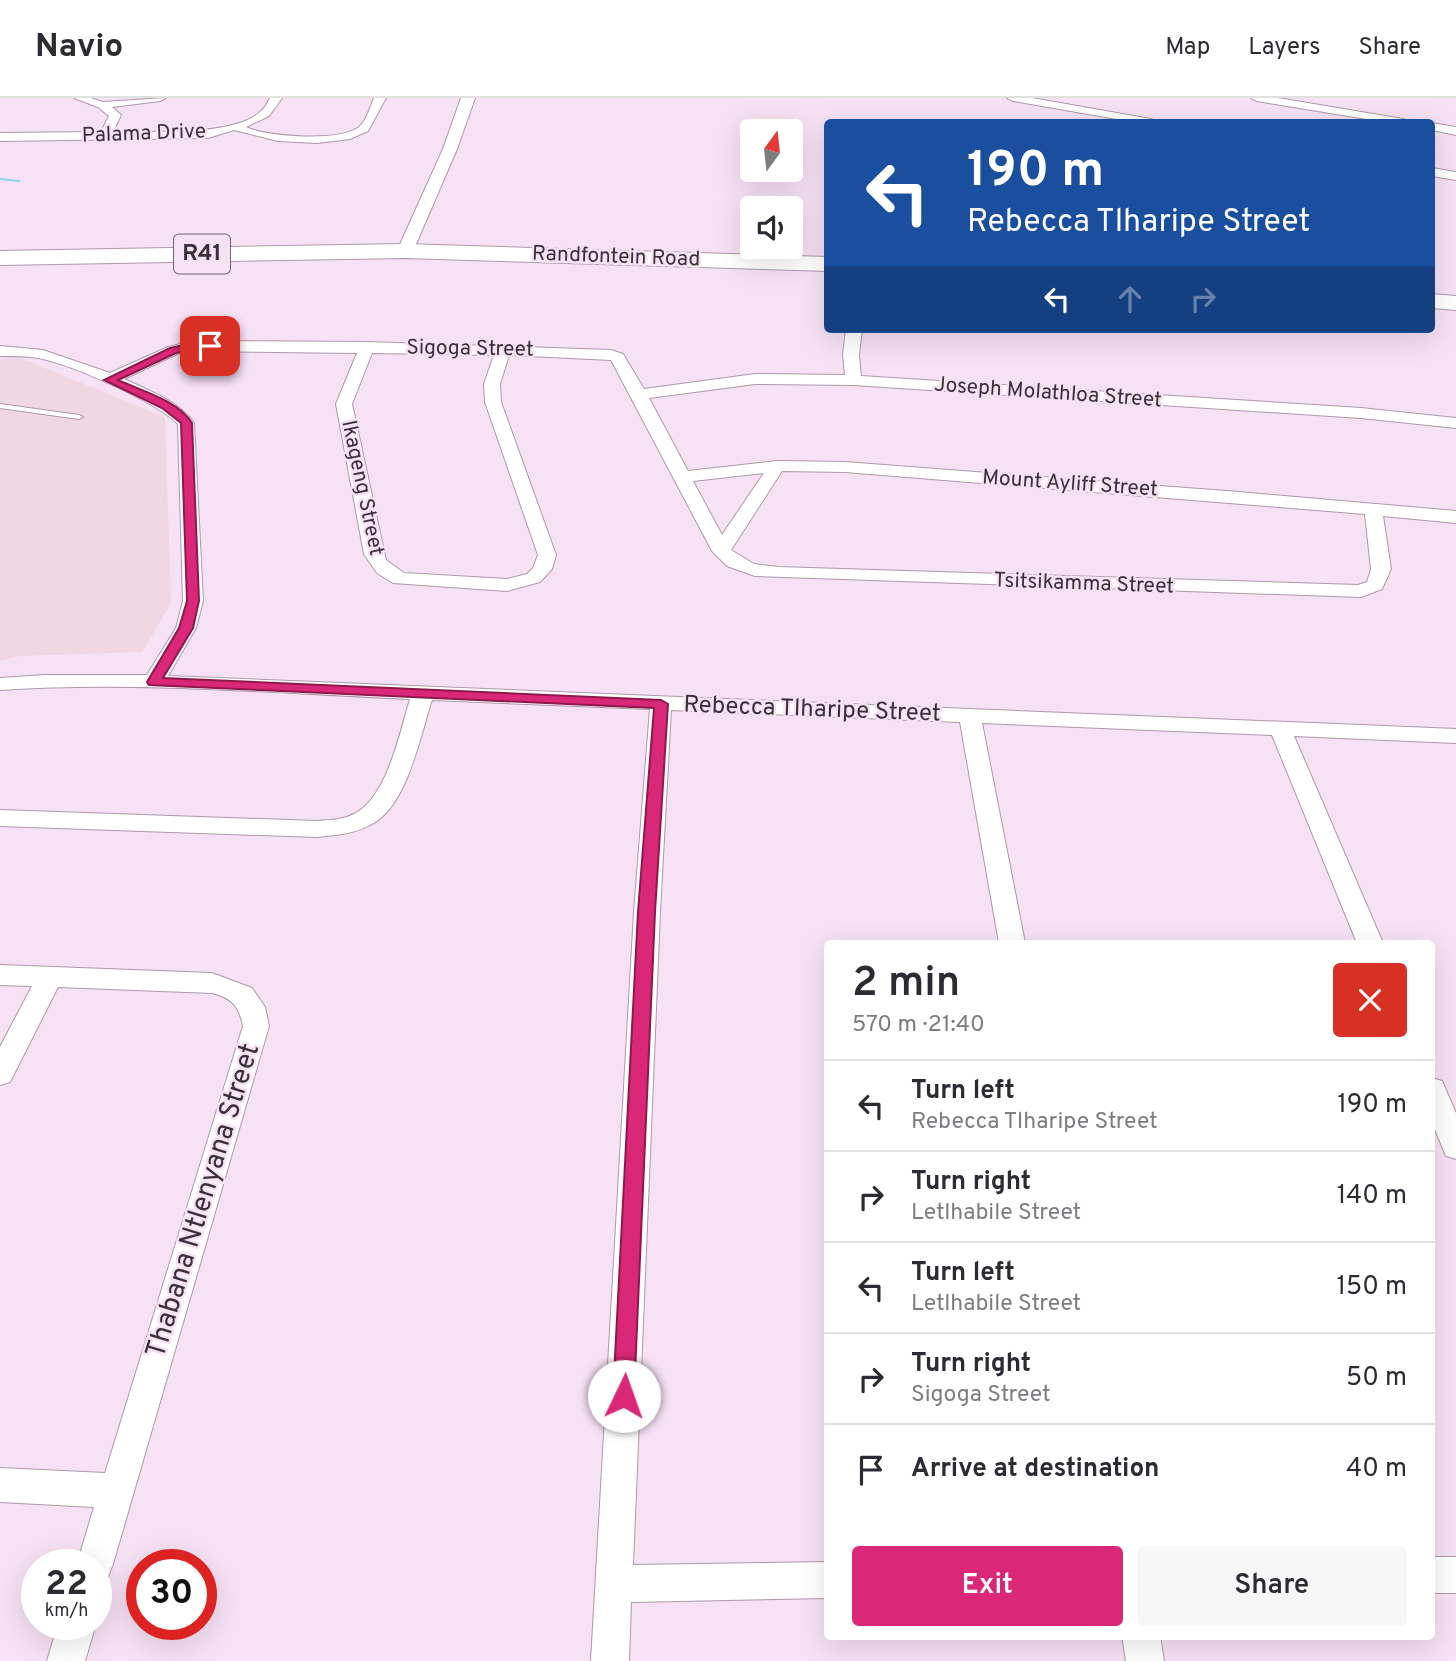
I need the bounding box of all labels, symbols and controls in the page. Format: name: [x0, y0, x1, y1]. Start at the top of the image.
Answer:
text: Navio: [35, 27, 123, 69]
text: Map: [1165, 33, 1210, 63]
text: Layers: [1248, 33, 1320, 63]
text: Share: [1358, 33, 1421, 63]
street label: Palama Drive: [81, 118, 207, 150]
north arrow: [740, 119, 803, 182]
map controls: [740, 119, 803, 259]
text: 190 m: [967, 142, 1104, 204]
icon: left: [852, 147, 943, 238]
button: sound: [740, 196, 803, 259]
text: Rebecca Tlharipe Street: [967, 203, 1310, 243]
road number: R41: [174, 234, 230, 274]
street label: Randfontein Road: [531, 241, 701, 273]
icon: left: [1038, 280, 1076, 318]
icon: ahead: [1111, 280, 1149, 318]
icon: right: [1184, 280, 1222, 318]
pin: [180, 316, 240, 376]
icon: arrive: [191, 327, 229, 365]
street label: Sigoga Street: [406, 334, 534, 364]
street label: Joseph Molathloa Street: [933, 372, 1163, 414]
street label: Ikageng Street: [334, 418, 390, 558]
street label: Mount Ayliff Street: [981, 464, 1159, 504]
street label: Tsitsikamma Street: [993, 567, 1175, 601]
street label: Rebecca Tlharipe Street: [683, 691, 941, 729]
text: 2 min: [852, 958, 960, 1011]
button: close: [1333, 963, 1407, 1037]
text: 570 m · 21:40: [852, 1011, 985, 1040]
street label: Thabana Ntlenyana Street: [139, 1039, 269, 1363]
text: Turn left: [911, 1075, 1015, 1108]
icon: left: [852, 1087, 890, 1125]
text: 190 m: [1337, 1089, 1407, 1122]
text: Rebecca Tlharipe Street: [911, 1108, 1158, 1137]
text: Turn right: [911, 1166, 1031, 1199]
icon: right: [852, 1178, 890, 1216]
text: 140 m: [1337, 1180, 1407, 1213]
text: Letlhabile Street: [911, 1199, 1081, 1228]
text: Turn left: [911, 1257, 1015, 1290]
icon: left: [852, 1269, 890, 1307]
text: 150 m: [1336, 1271, 1407, 1304]
text: Letlhabile Street: [911, 1290, 1081, 1319]
text: Turn right: [911, 1348, 1031, 1381]
position arrow: [587, 1359, 661, 1433]
icon: right: [852, 1360, 890, 1398]
text: 50 m: [1346, 1362, 1407, 1395]
text: Sigoga Street: [911, 1381, 1051, 1410]
icon: arrive: [852, 1451, 890, 1489]
text: Arrive at destination: [911, 1453, 1159, 1486]
text: 40 m: [1346, 1453, 1407, 1486]
button: Exit: [852, 1546, 1123, 1626]
button: Share: [1137, 1546, 1407, 1626]
speed limit sign: 30: [126, 1549, 217, 1640]
text: 22: [45, 1563, 88, 1607]
text: km/h: [45, 1600, 88, 1623]

